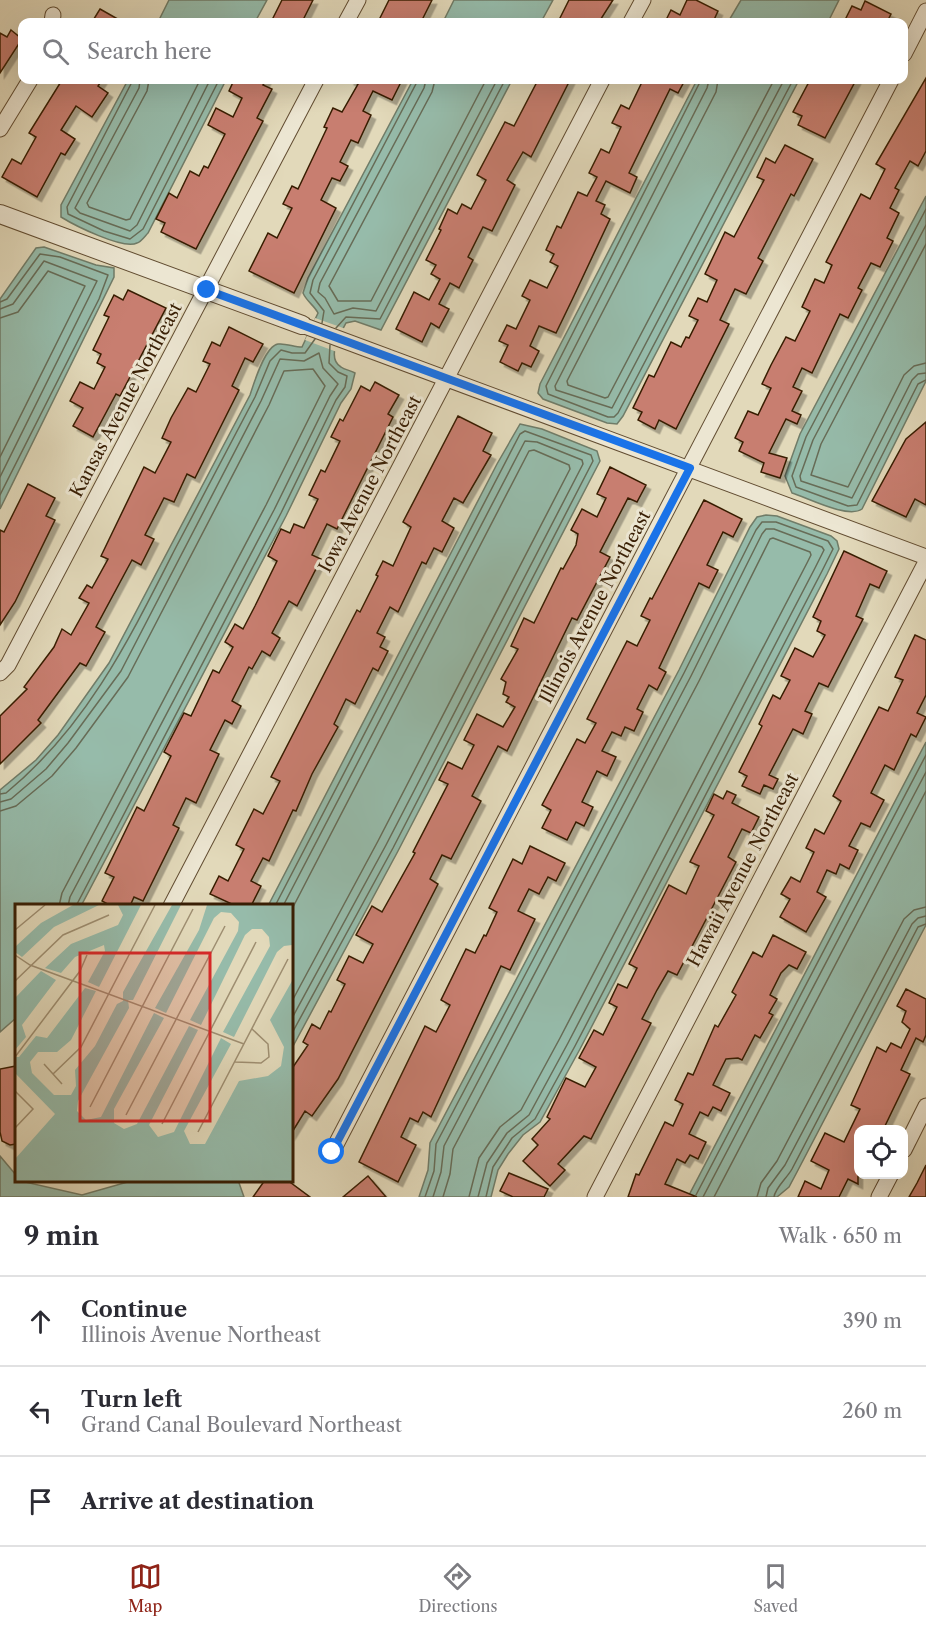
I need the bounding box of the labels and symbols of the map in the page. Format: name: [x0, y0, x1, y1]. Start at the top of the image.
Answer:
route end: [193, 276, 219, 302]
street label: Kansas Avenue Northeast: [65, 298, 187, 501]
street label: Iowa Avenue Northeast: [314, 391, 426, 576]
street label: Illinois Avenue Northeast: [535, 506, 656, 707]
street label: Hawaii Avenue Northeast: [683, 769, 804, 971]
inset map: [15, 904, 292, 1182]
route start: [318, 1138, 344, 1164]

